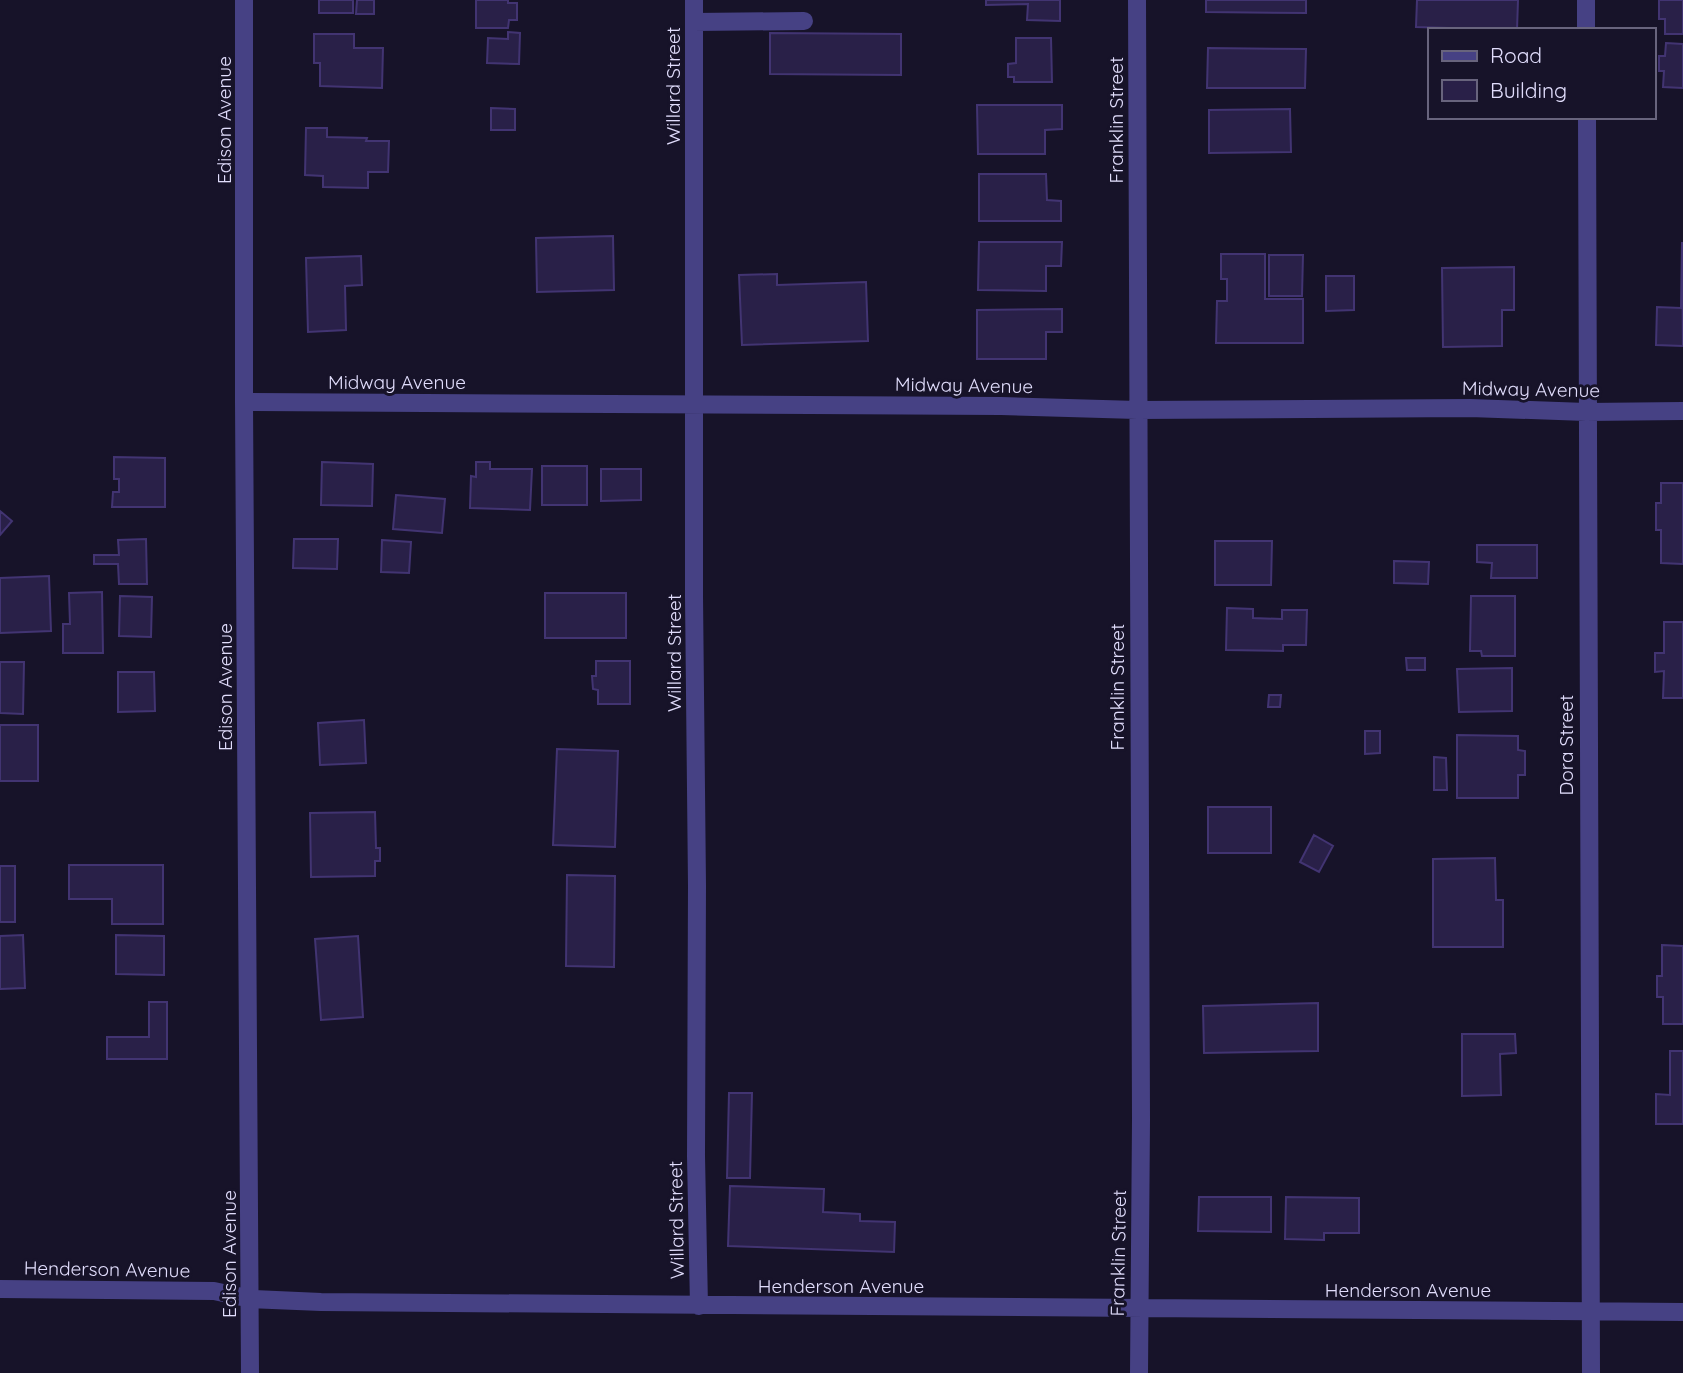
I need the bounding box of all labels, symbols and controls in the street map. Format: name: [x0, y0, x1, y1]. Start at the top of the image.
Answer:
street label: Willard Street: [661, 27, 685, 145]
legend: [1428, 28, 1655, 119]
text: Road: [1490, 42, 1542, 68]
street label: Edison Avenue: [212, 56, 236, 184]
street label: Franklin Street: [1104, 57, 1128, 183]
text: Building: [1490, 77, 1567, 103]
street label: Midway Avenue: [328, 370, 466, 394]
street label: Midway Avenue: [895, 372, 1033, 398]
street label: Midway Avenue: [1462, 376, 1600, 402]
street label: Willard Street: [662, 594, 686, 712]
street label: Edison Avenue: [213, 623, 237, 751]
street label: Franklin Street: [1105, 624, 1129, 750]
street label: Dora Street: [1554, 694, 1578, 796]
street label: Willard Street: [663, 1161, 689, 1279]
street label: Franklin Street: [1105, 1189, 1131, 1317]
street label: Edison Avenue: [217, 1190, 241, 1318]
street label: Henderson Avenue: [24, 1256, 190, 1282]
street label: Henderson Avenue: [758, 1274, 924, 1298]
street label: Henderson Avenue: [1325, 1278, 1491, 1302]

